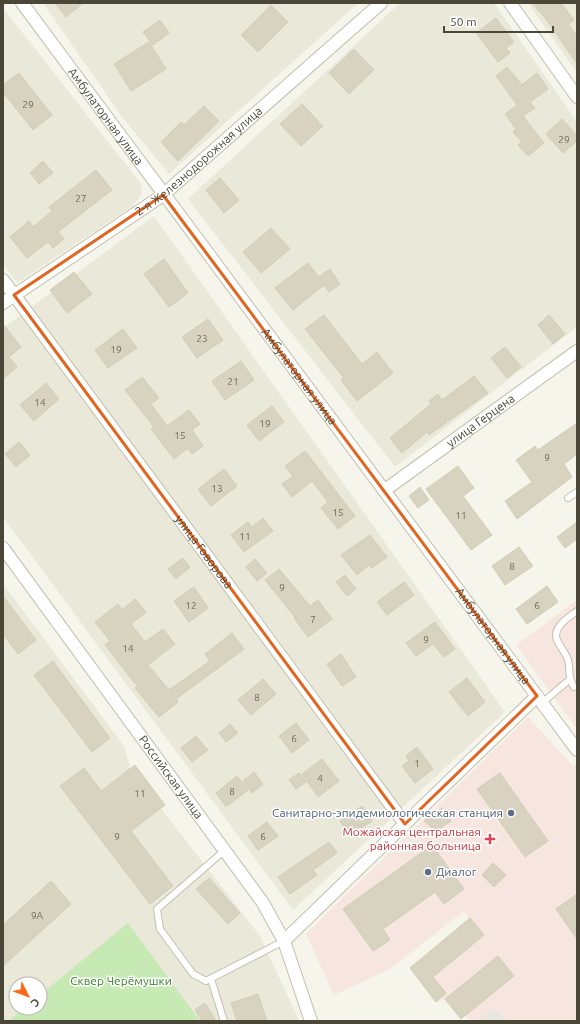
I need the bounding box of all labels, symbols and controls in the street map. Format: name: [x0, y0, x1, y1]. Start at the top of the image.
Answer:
scale bar: [444, 8, 553, 34]
text: 50 m: [450, 15, 477, 28]
street label: Амбулаторная улица: [66, 65, 146, 167]
house number: 29: [22, 99, 34, 110]
street label: 2-я Железнодорожная улица: [133, 104, 264, 218]
house number: 29: [558, 134, 570, 145]
house number: 27: [75, 193, 87, 204]
street label: Амбулаторная улица: [259, 325, 340, 427]
house number: 23: [196, 333, 208, 344]
house number: 19: [110, 344, 122, 355]
house number: 21: [227, 376, 239, 387]
street label: улица Герцена: [444, 391, 517, 449]
house number: 14: [34, 397, 46, 408]
house number: 19: [259, 418, 271, 429]
house number: 15: [174, 430, 186, 441]
house number: 9: [544, 452, 550, 463]
house number: 13: [211, 483, 223, 494]
house number: 15: [332, 507, 344, 518]
house number: 11: [455, 510, 467, 521]
street label: улица Говорова: [173, 512, 236, 591]
house number: 11: [239, 531, 251, 542]
house number: 8: [509, 561, 515, 572]
house number: 9: [279, 582, 285, 593]
street label: Амбулаторная улица: [453, 585, 533, 687]
house number: 12: [185, 600, 197, 611]
house number: 6: [534, 600, 540, 611]
house number: 7: [310, 614, 316, 625]
house number: 9: [423, 634, 429, 645]
house number: 14: [122, 643, 134, 654]
house number: 8: [254, 692, 260, 703]
street label: Российская улица: [137, 733, 206, 821]
house number: 6: [291, 733, 297, 744]
house number: 1: [414, 758, 420, 769]
house number: 4: [317, 773, 323, 784]
house number: 8: [229, 786, 235, 797]
house number: 11: [134, 788, 146, 799]
place label: Санитарно-эпидемиологическая станция: [272, 806, 503, 819]
marker: Санитарно-эпидемиологическая станция: [506, 808, 516, 818]
place label: Можайская центральная районная больница: [342, 825, 481, 852]
house number: 9: [114, 831, 120, 842]
house number: 6: [260, 831, 266, 842]
marker: Можайская центральная районная больница: [484, 833, 496, 845]
place label: Диалог: [436, 865, 477, 878]
marker: Диалог: [423, 867, 433, 877]
house number: 9А: [31, 910, 44, 921]
park label: Сквер Черёмушки: [70, 974, 172, 987]
north arrow: [8, 976, 48, 1016]
text: С: [29, 996, 42, 1009]

